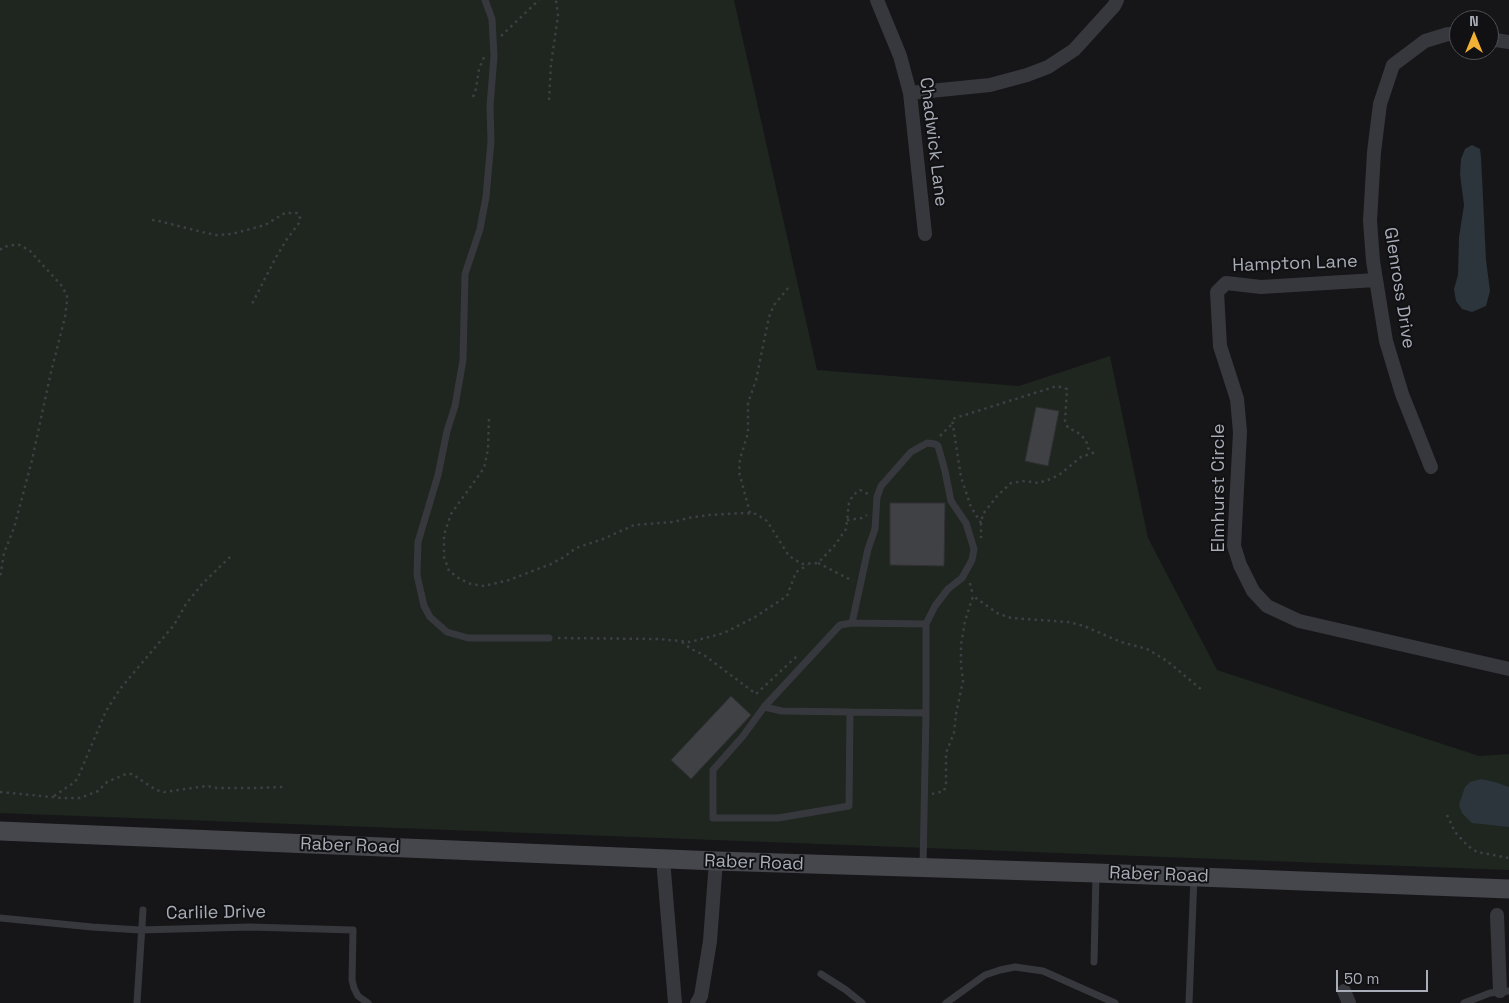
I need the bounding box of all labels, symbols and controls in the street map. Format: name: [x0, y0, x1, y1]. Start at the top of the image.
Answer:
north arrow: [1449, 10, 1499, 60]
text: N: [1469, 12, 1479, 30]
street label: Chadwick Lane: [914, 76, 952, 208]
street label: Glenross Drive: [1379, 226, 1419, 350]
street label: Hampton Lane: [1232, 251, 1358, 277]
street label: Elmhurst Circle: [1208, 424, 1230, 552]
street label: Raber Road: [300, 833, 400, 859]
street label: Raber Road: [704, 850, 804, 876]
street label: Raber Road: [1109, 862, 1209, 888]
street label: Carlile Drive: [166, 901, 266, 925]
scale bar: [1339, 960, 1432, 992]
text: 50 m: [1344, 969, 1379, 988]

